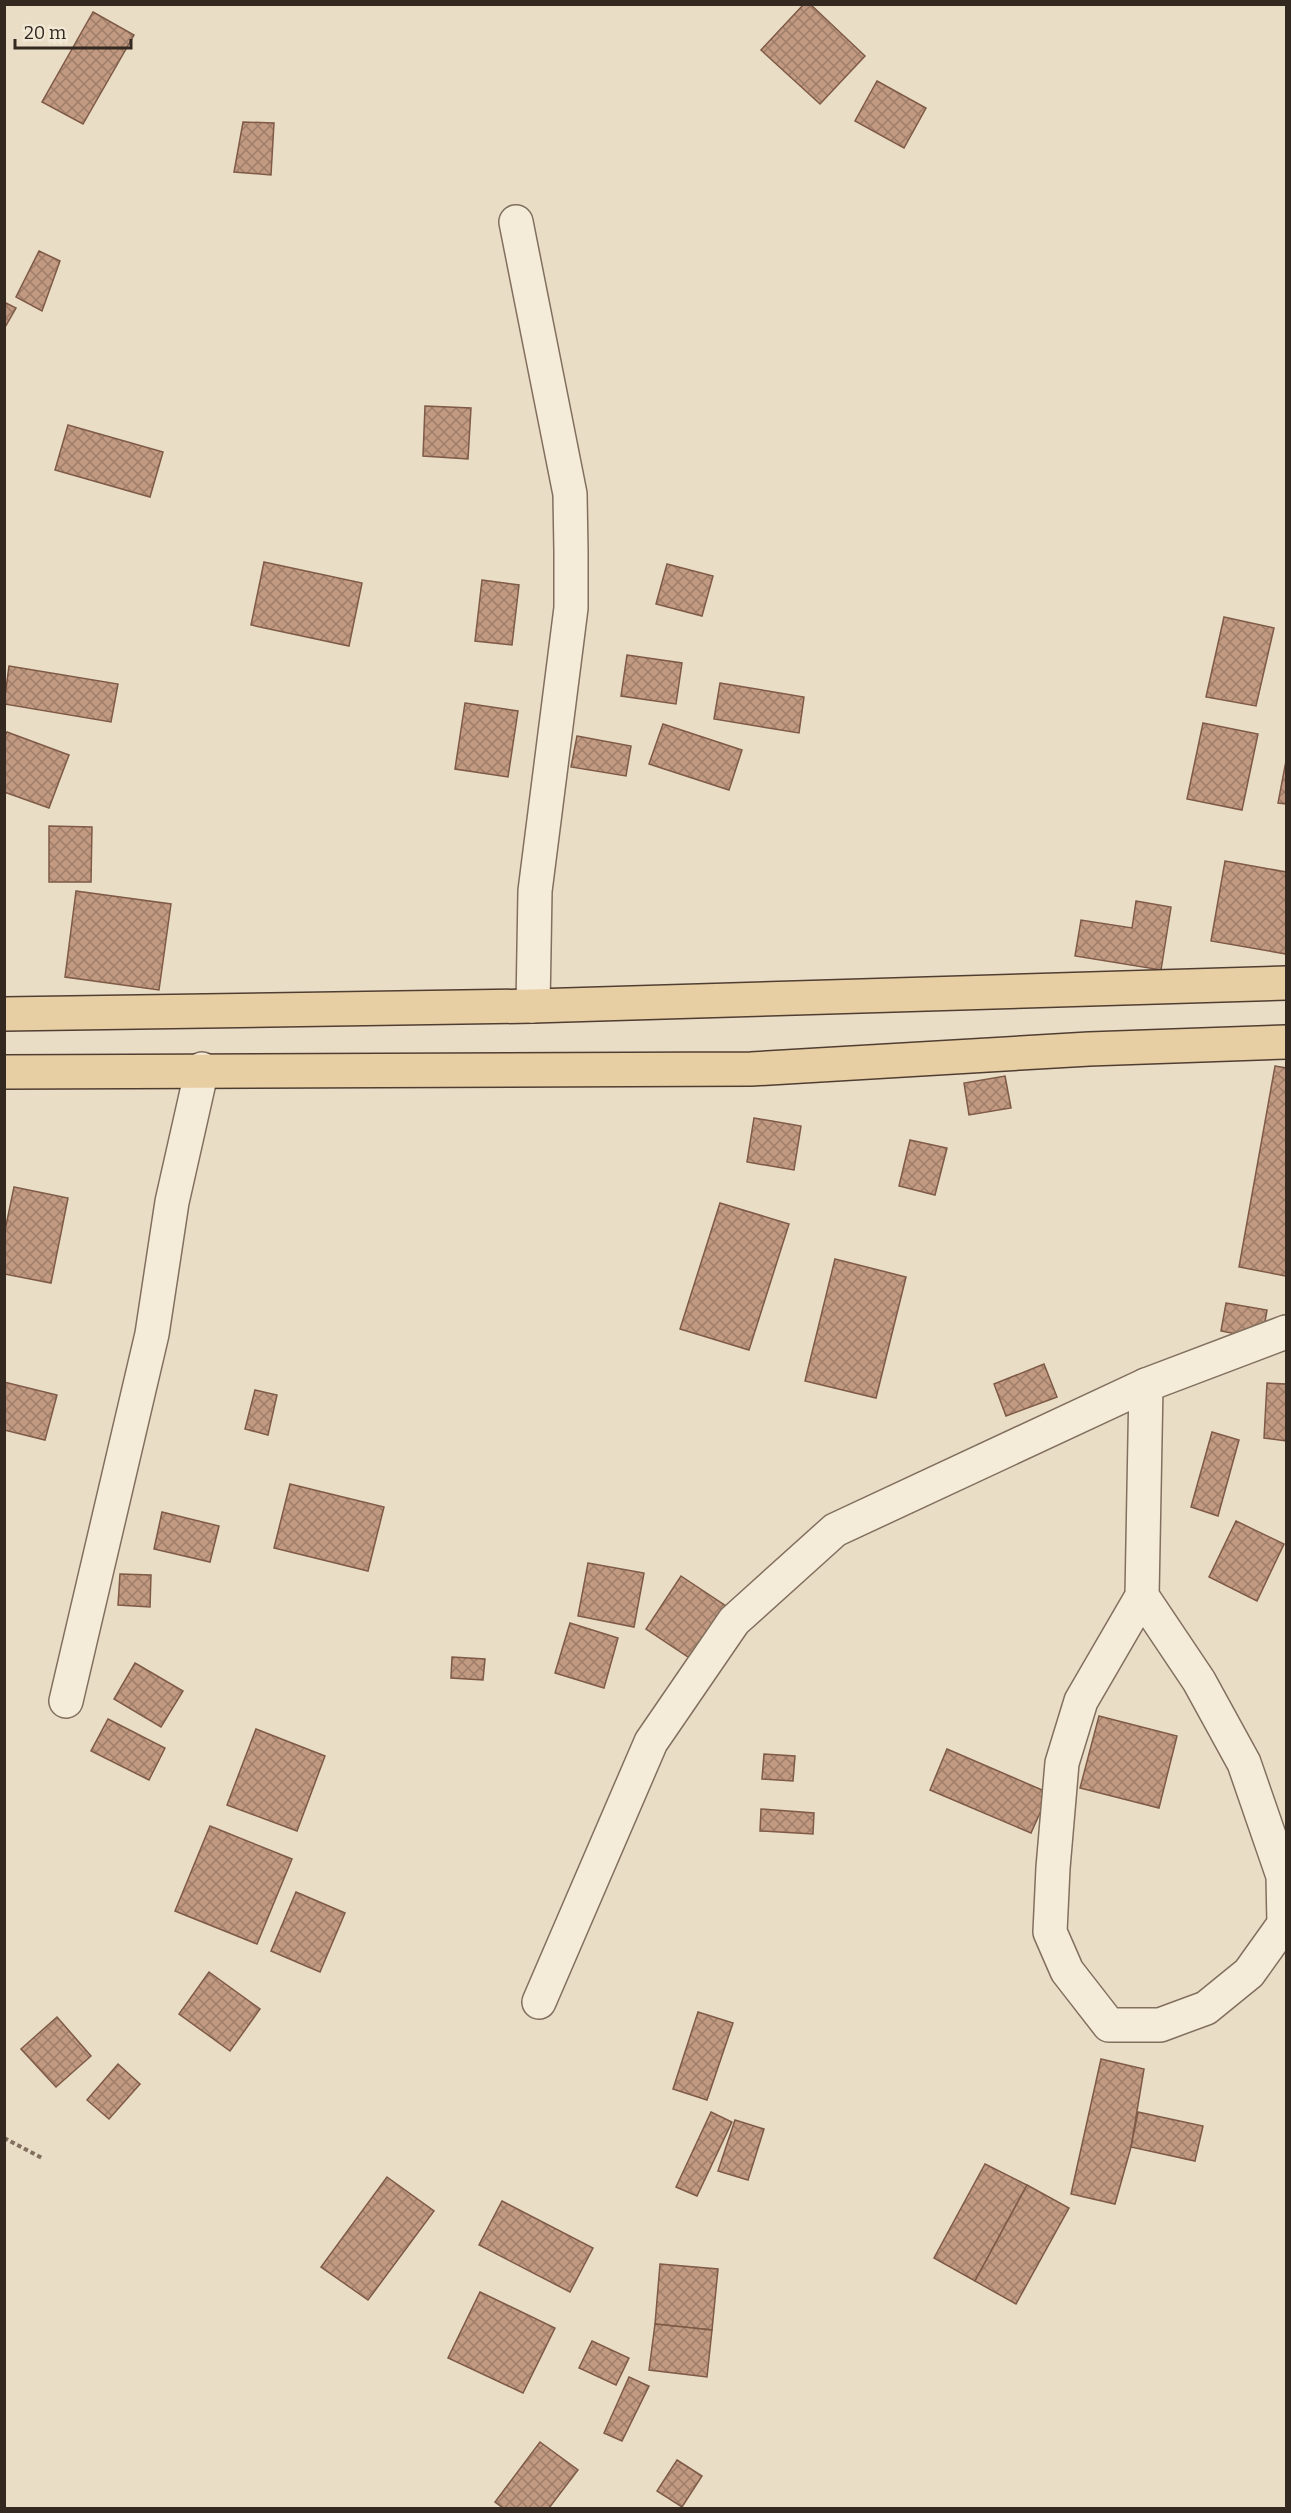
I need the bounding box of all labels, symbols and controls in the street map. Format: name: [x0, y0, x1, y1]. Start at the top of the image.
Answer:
scale bar: [15, 12, 130, 50]
text: 20 m: [24, 22, 66, 44]

